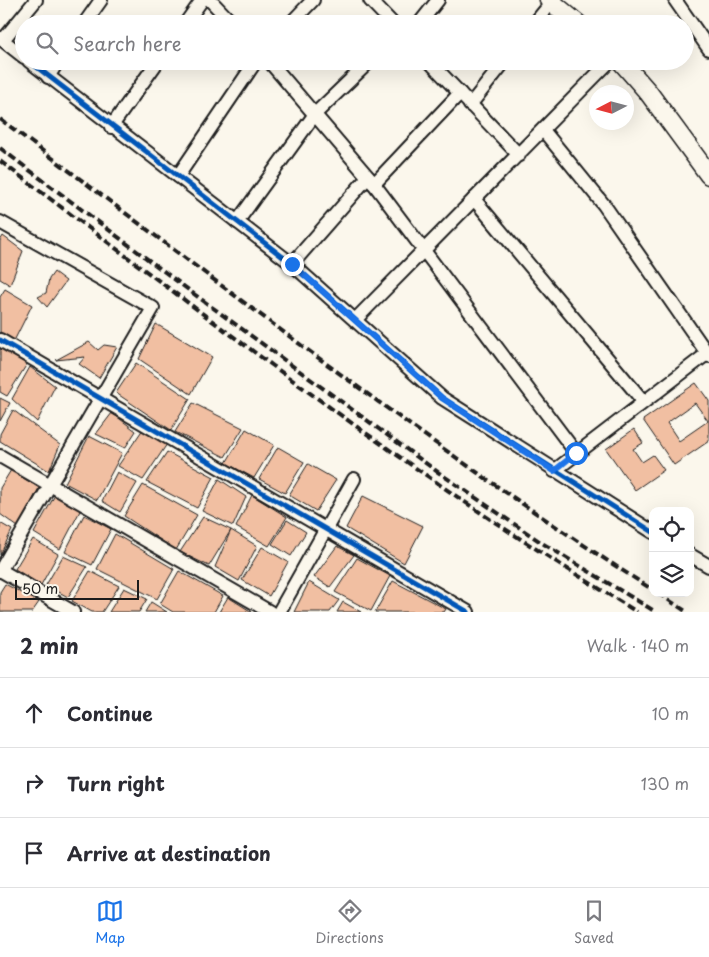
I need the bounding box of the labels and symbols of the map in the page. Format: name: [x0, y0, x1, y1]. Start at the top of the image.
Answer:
north arrow: [589, 85, 634, 130]
route end: [281, 253, 304, 276]
route start: [565, 442, 588, 465]
scale bar: [15, 577, 139, 600]

